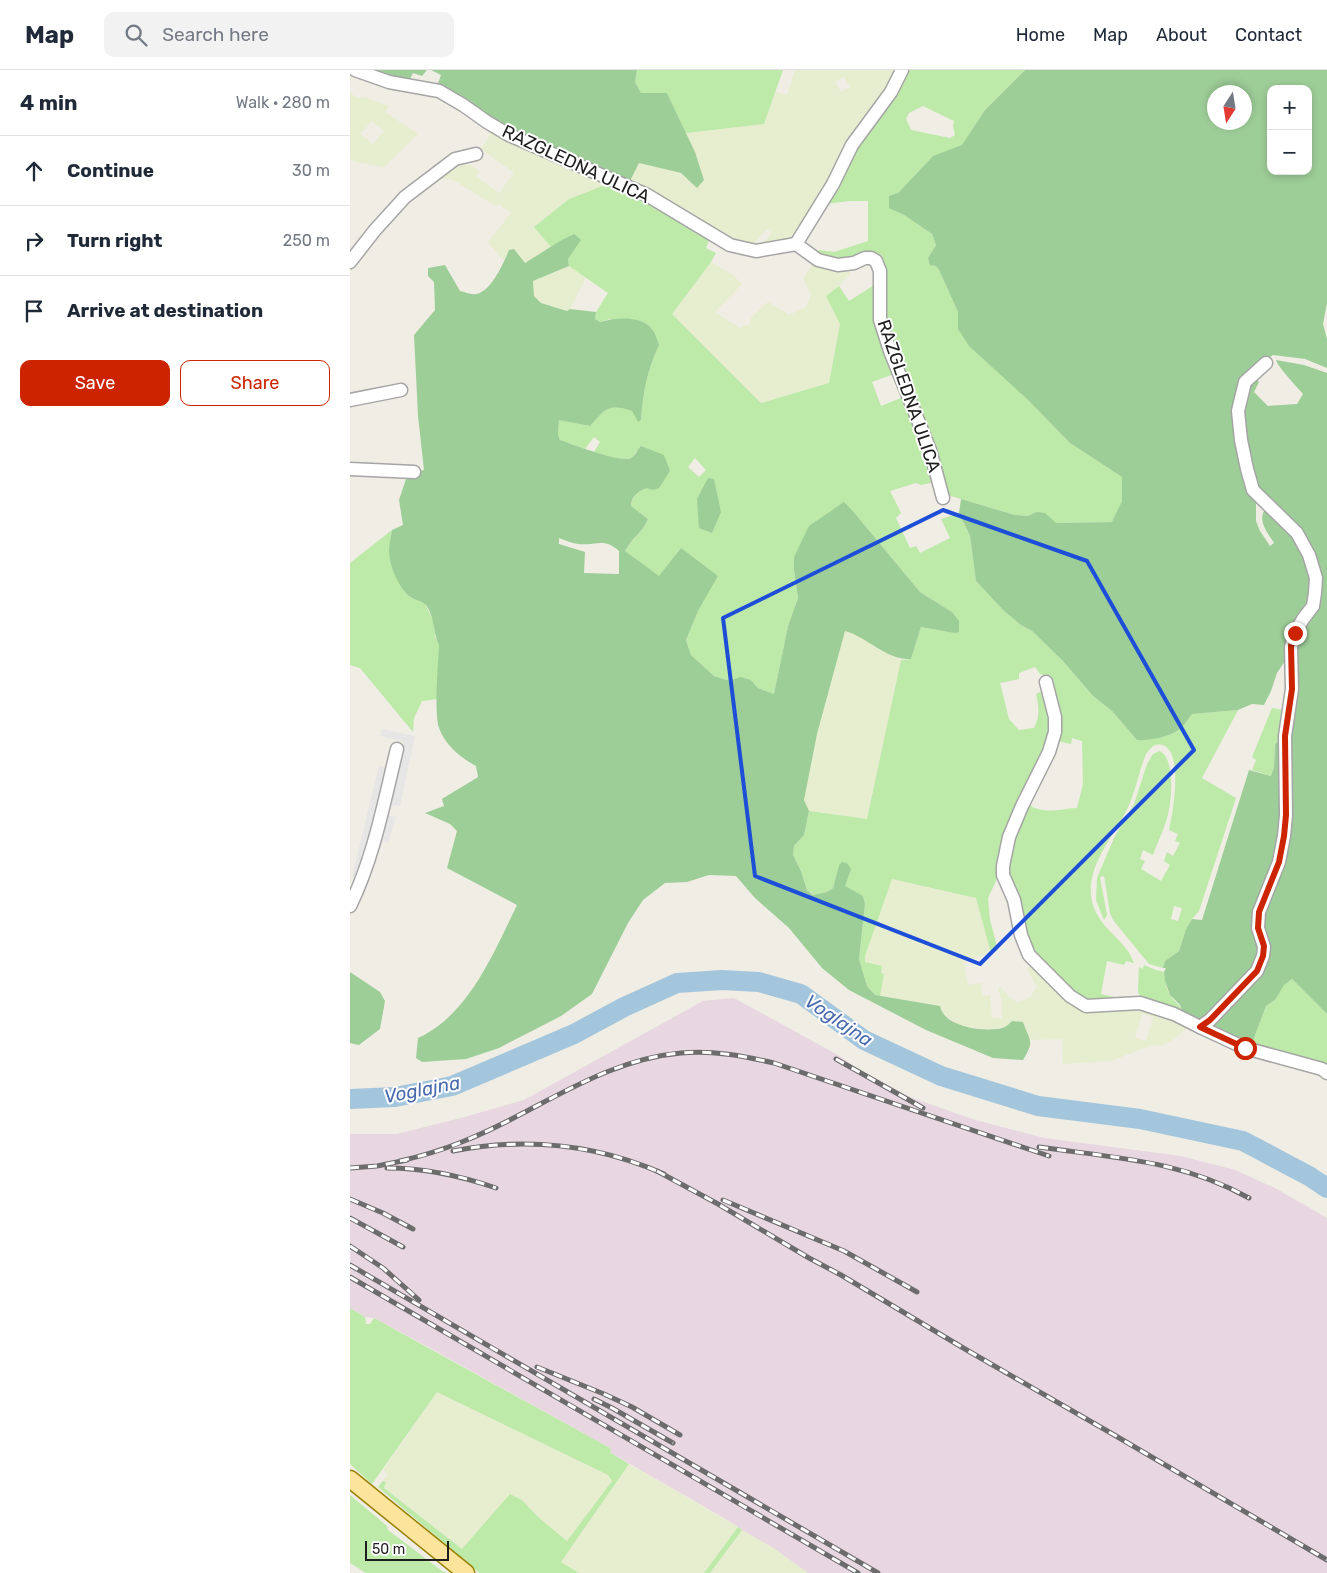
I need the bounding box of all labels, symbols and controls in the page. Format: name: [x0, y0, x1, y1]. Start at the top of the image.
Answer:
search box: [104, 12, 454, 57]
text: Map: [25, 21, 74, 49]
icon: search: [122, 21, 150, 49]
text: Search here: [162, 23, 269, 46]
text: Home: [1016, 24, 1065, 46]
text: Map: [1093, 24, 1128, 46]
text: About: [1156, 24, 1207, 46]
text: Contact: [1235, 24, 1302, 46]
north arrow: [1207, 85, 1252, 130]
map controls: [1267, 85, 1312, 175]
button: +: [1267, 85, 1312, 130]
text: 4 min: [20, 90, 78, 115]
text: Walk · 280 m: [236, 93, 330, 112]
street label: RAZGLEDNA ULICA: [499, 120, 653, 208]
button: −: [1267, 130, 1312, 175]
icon: ahead: [20, 157, 48, 185]
text: Continue: [67, 159, 154, 182]
text: 30 m: [292, 161, 330, 180]
icon: right: [20, 227, 48, 255]
text: Turn right: [67, 229, 162, 252]
text: 250 m: [283, 231, 330, 250]
icon: arrive: [20, 297, 48, 325]
text: Arrive at destination: [67, 299, 263, 322]
street label: RAZGLEDNA ULICA: [873, 317, 945, 475]
button: Save: [20, 360, 170, 406]
button: Share: [180, 360, 330, 406]
route end: [1284, 622, 1307, 645]
water label: Voglajna: [800, 989, 877, 1051]
route start: [1234, 1037, 1257, 1060]
water label: Voglajna: [382, 1071, 462, 1108]
scale bar: [365, 1538, 449, 1561]
text: 50 m: [372, 1541, 405, 1558]

